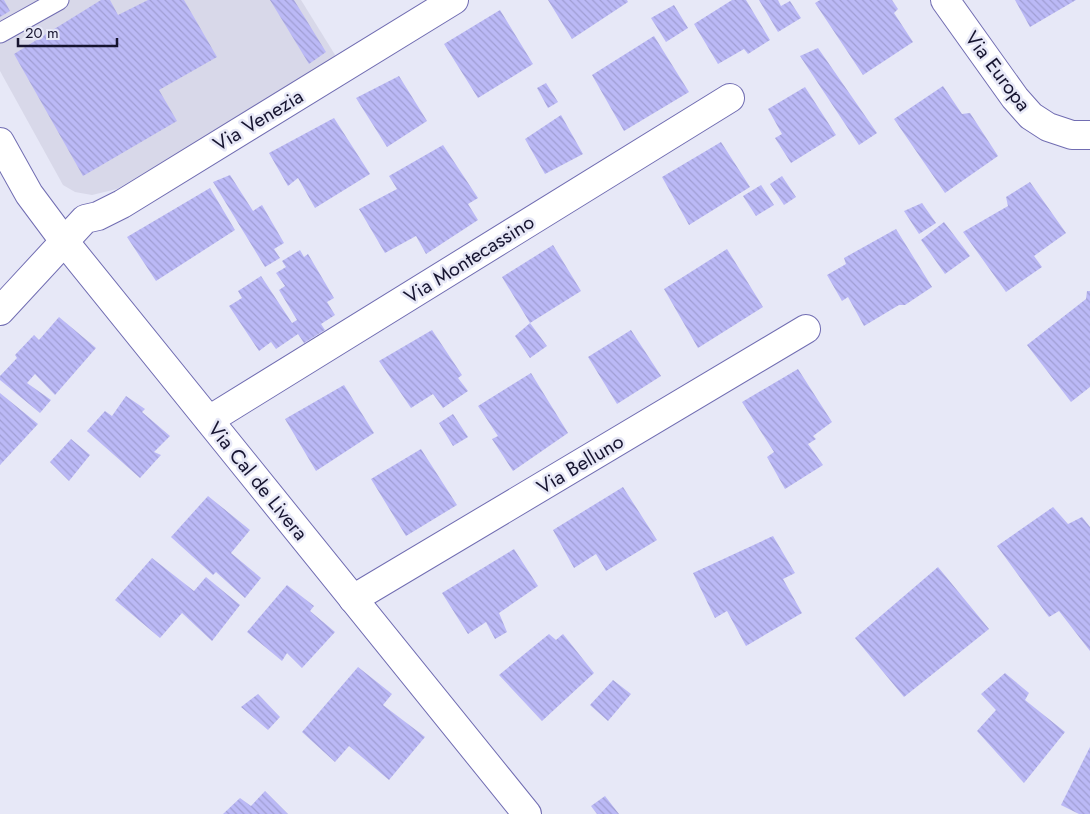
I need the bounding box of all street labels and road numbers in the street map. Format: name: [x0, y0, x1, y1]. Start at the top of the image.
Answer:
street label: Via Europa: [958, 25, 1037, 118]
street label: Via Venezia: [208, 82, 309, 159]
street label: Via Montecassino: [399, 208, 540, 311]
street label: Via Cal de Livera: [201, 416, 315, 547]
street label: Via Belluno: [531, 427, 629, 502]

